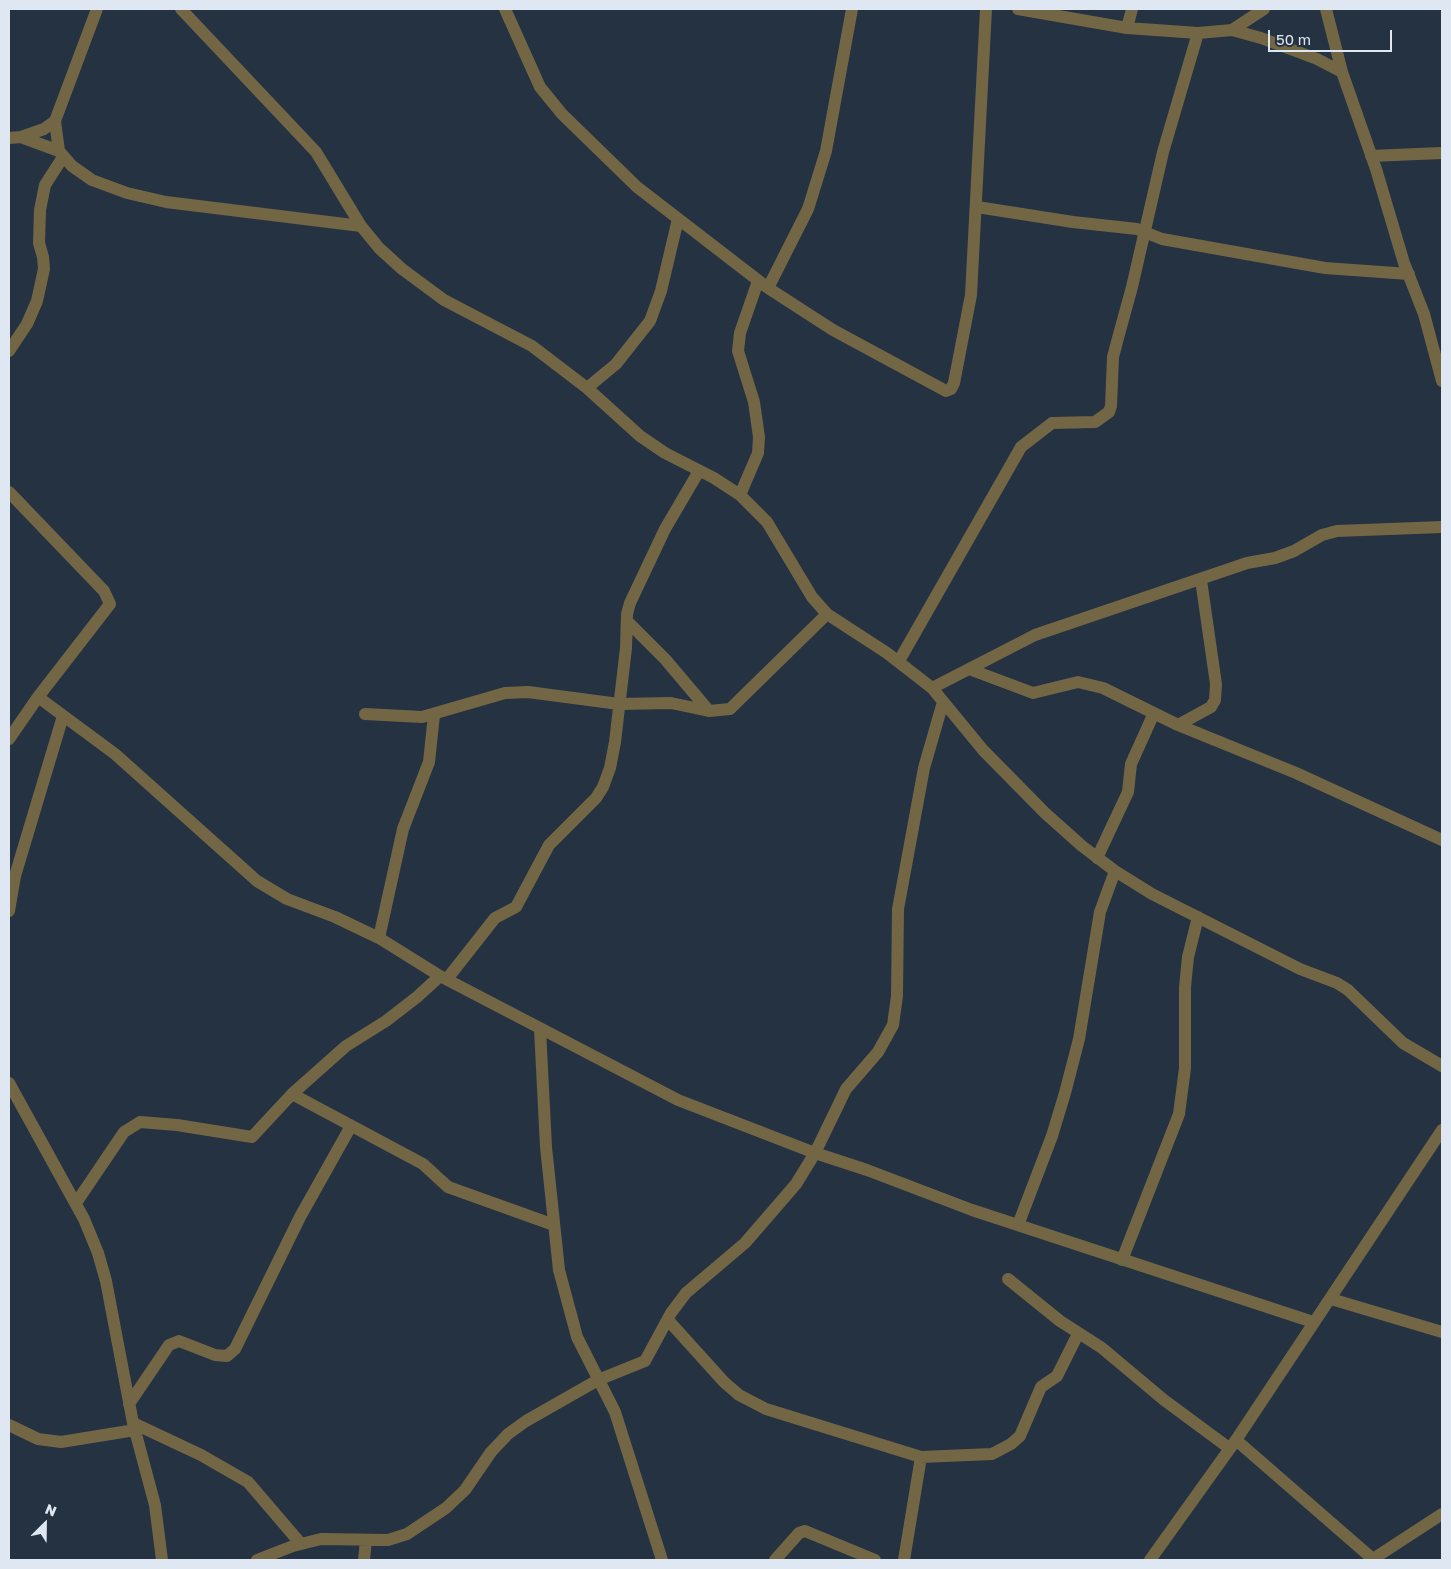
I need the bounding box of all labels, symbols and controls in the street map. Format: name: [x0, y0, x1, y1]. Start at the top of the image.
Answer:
scale bar: [1271, 20, 1395, 52]
text: 50 m: [1276, 30, 1311, 48]
north arrow: [20, 1499, 70, 1549]
text: N: [43, 1500, 59, 1520]

